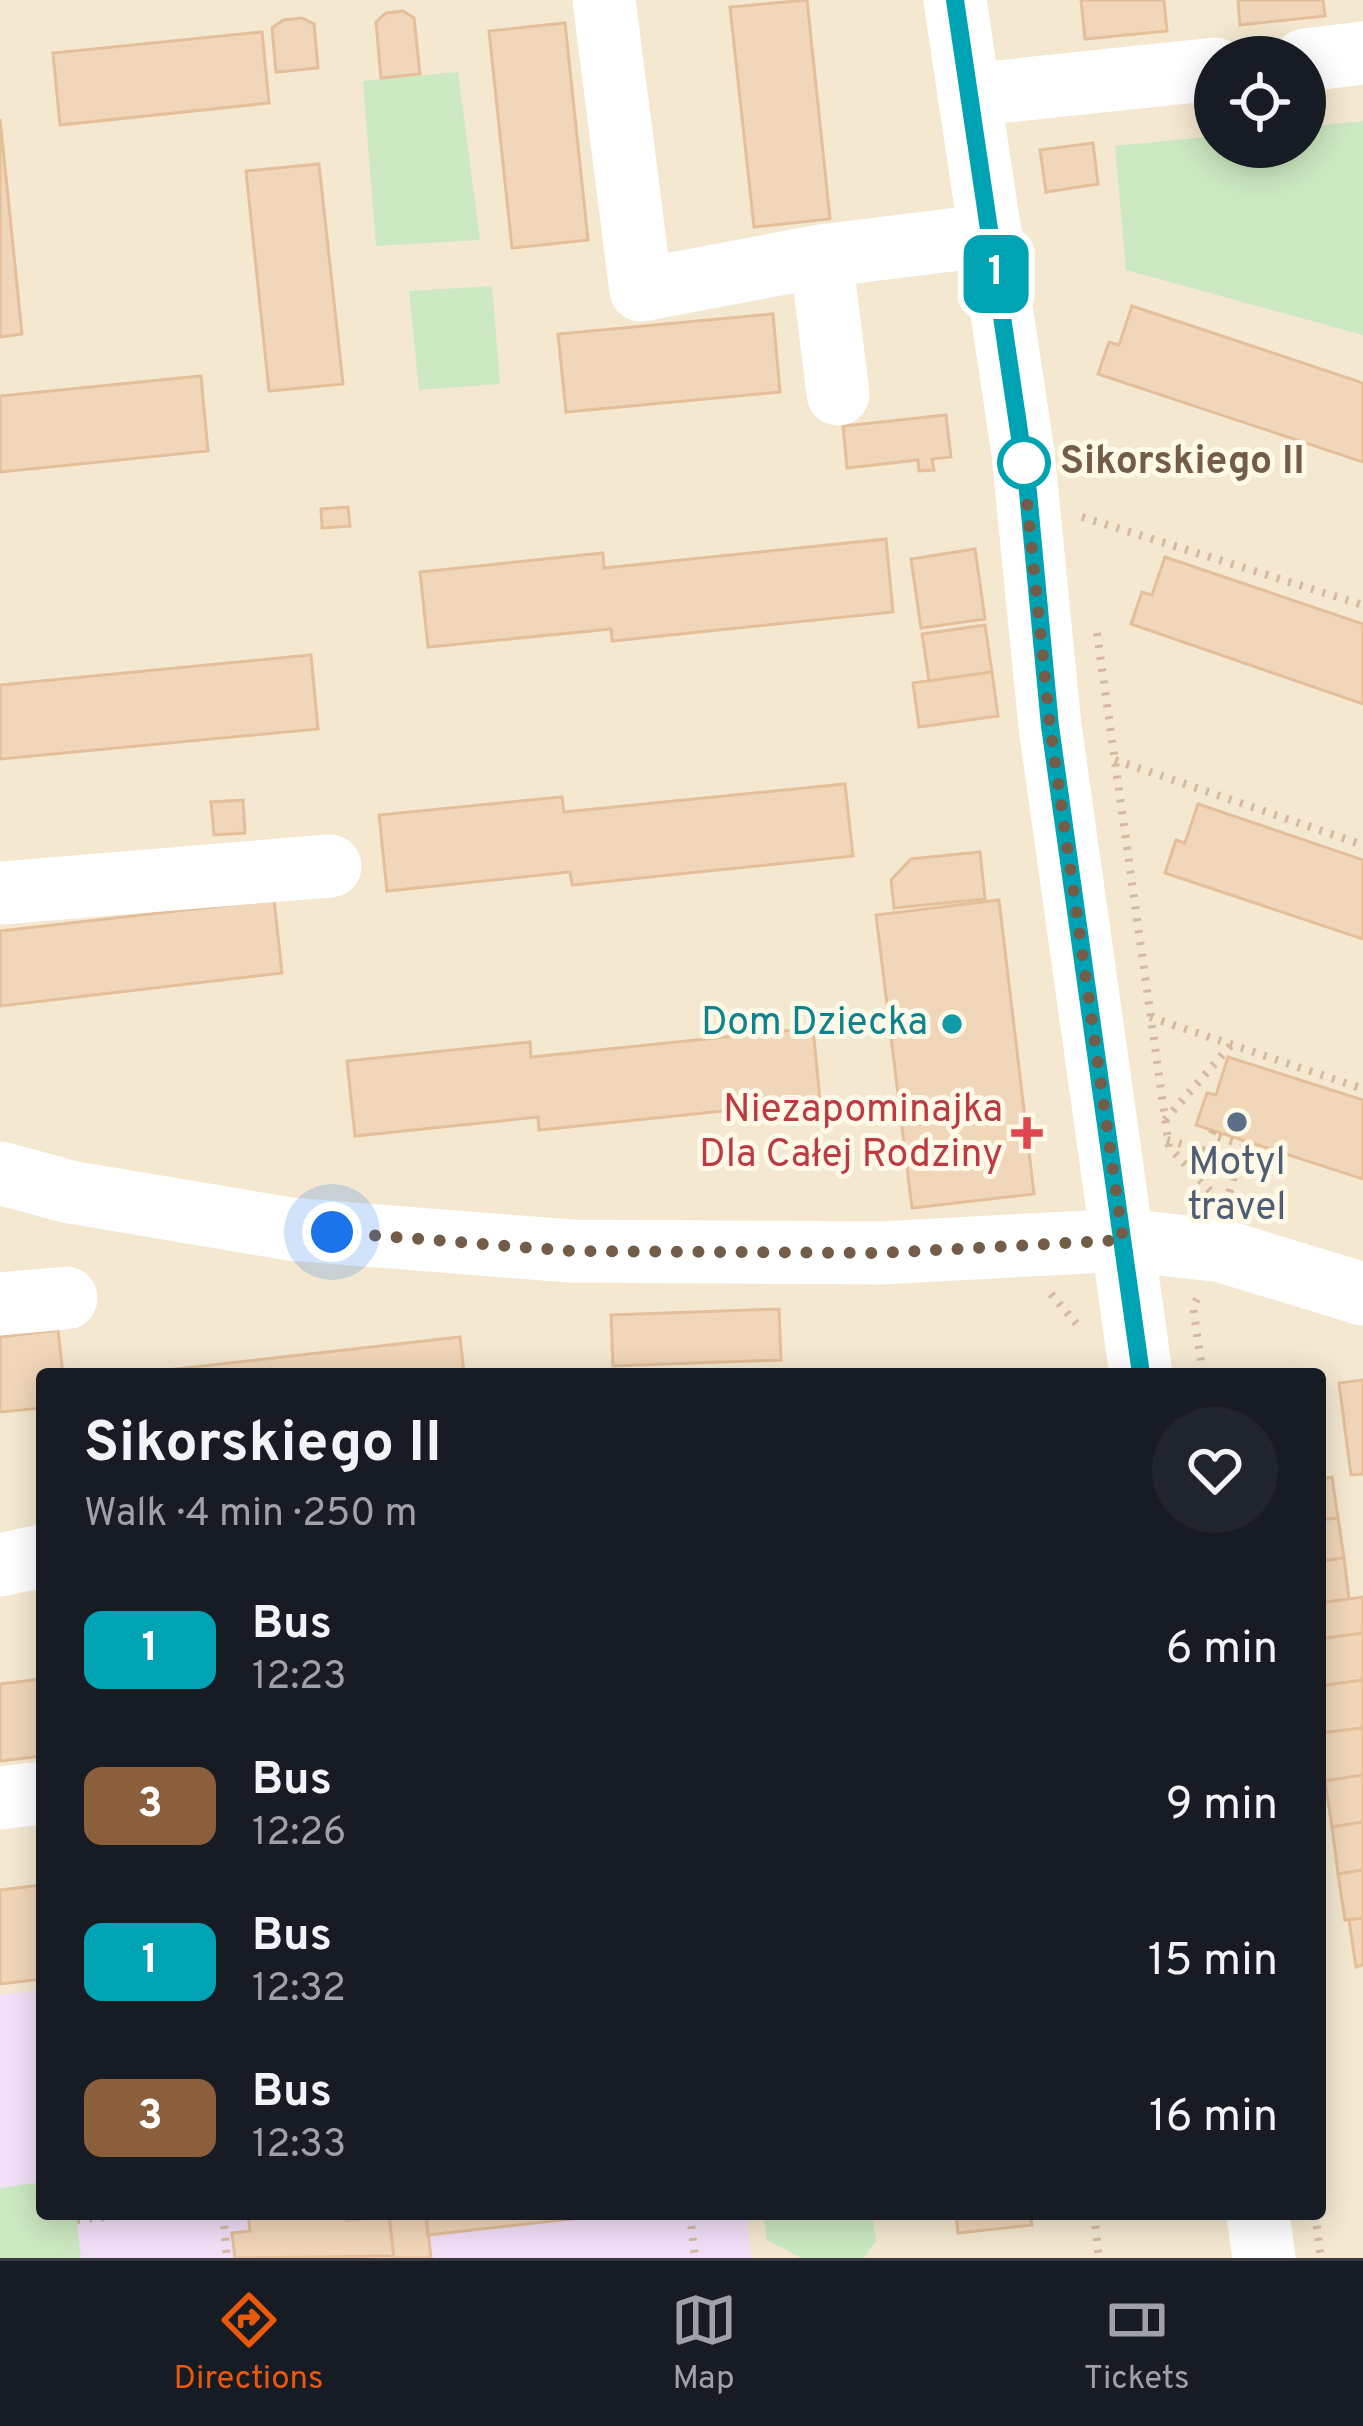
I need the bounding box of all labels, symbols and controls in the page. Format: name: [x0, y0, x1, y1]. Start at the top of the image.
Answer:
map controls: [1194, 36, 1326, 168]
button: locate: [1194, 36, 1326, 168]
line badge: 1: [957, 235, 1035, 313]
text: 1: [988, 247, 1004, 300]
marker: Sikorskiego II: [999, 438, 1049, 488]
place label: Sikorskiego II: [1060, 439, 1305, 488]
place label: Dom Dziecka: [701, 1000, 928, 1049]
marker: Dom Dziecka: [939, 1011, 965, 1037]
place label: Niezapominajka Dla Całej Rodziny: [699, 1087, 1003, 1181]
marker: Motyl travel: [1224, 1109, 1250, 1135]
marker: Niezapominajka Dla Całej Rodziny: [1014, 1120, 1040, 1146]
place label: Motyl travel: [1188, 1140, 1286, 1234]
your location: [302, 1202, 362, 1262]
button: heart: [1152, 1407, 1278, 1533]
text: Sikorskiego II: [84, 1410, 442, 1482]
text: Walk · 4 min · 250 m: [84, 1491, 417, 1540]
text: Bus: [252, 1597, 332, 1654]
text: 6 min: [1166, 1622, 1278, 1679]
text: 1: [142, 1623, 158, 1676]
text: 12:23: [252, 1654, 347, 1703]
text: Bus: [252, 1753, 332, 1810]
text: 9 min: [1166, 1778, 1278, 1835]
text: 3: [137, 1779, 163, 1832]
text: 12:26: [252, 1810, 346, 1859]
text: Bus: [252, 1909, 332, 1966]
text: 15 min: [1148, 1934, 1278, 1991]
text: 1: [142, 1935, 158, 1988]
text: 12:32: [252, 1966, 346, 2015]
text: Bus: [252, 2065, 332, 2122]
text: 16 min: [1149, 2090, 1278, 2147]
text: 3: [137, 2091, 163, 2144]
text: 12:33: [252, 2122, 346, 2171]
tab: Directions: [174, 2287, 323, 2401]
tab: Map: [671, 2287, 737, 2401]
tab: Tickets: [1084, 2287, 1189, 2401]

